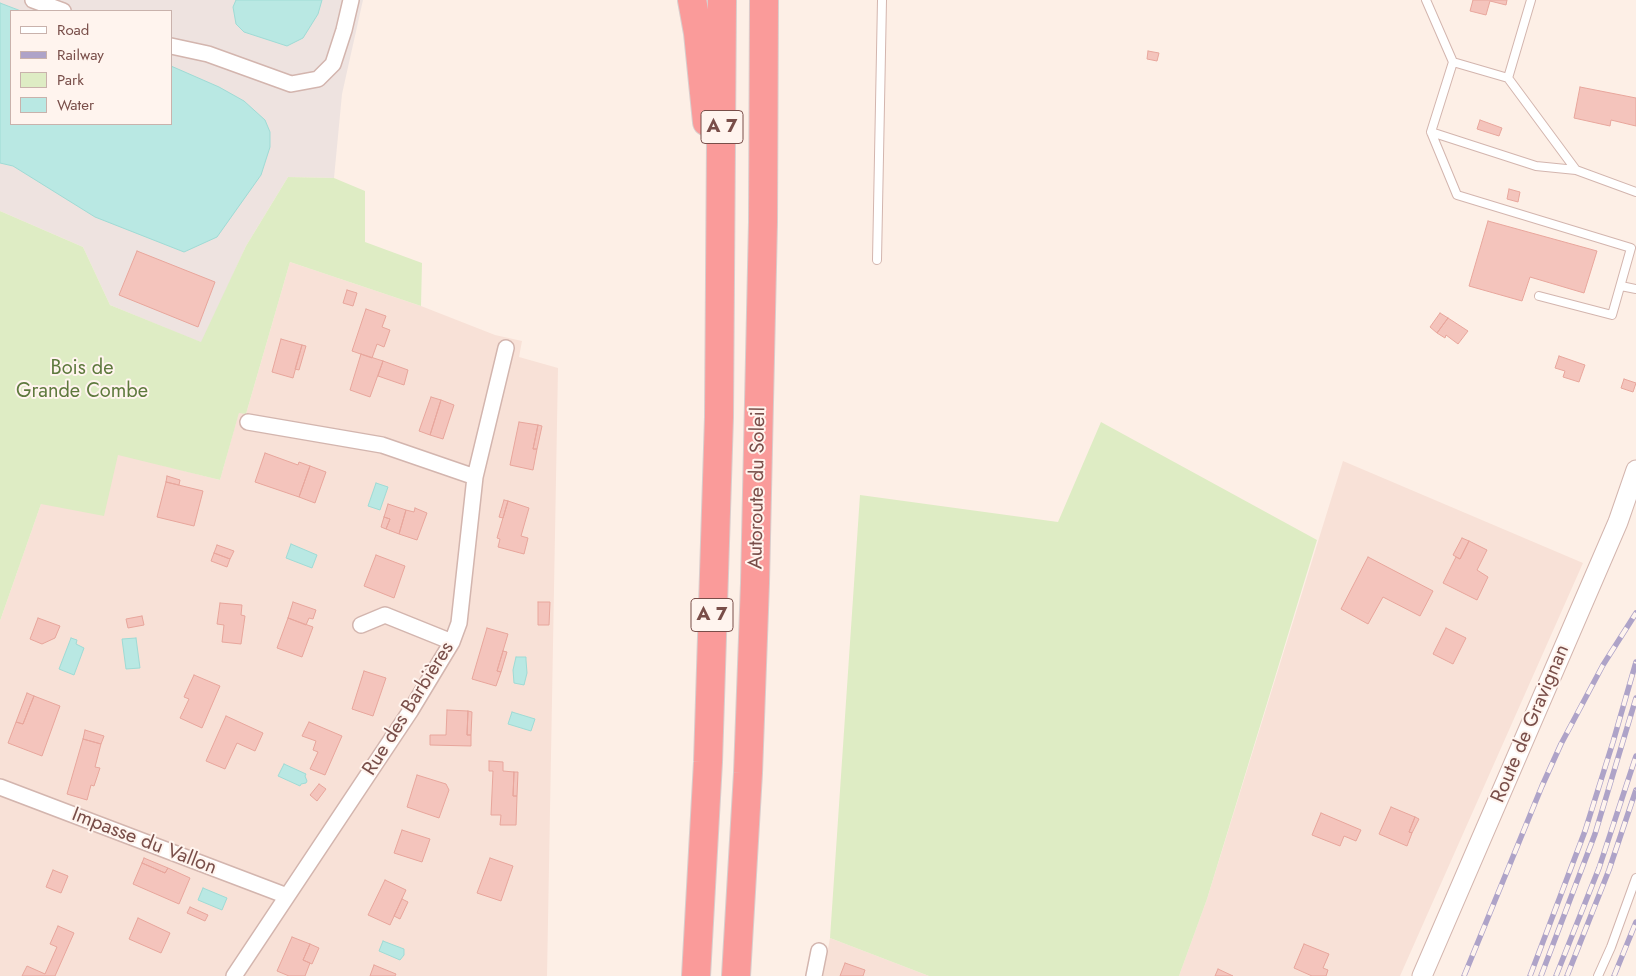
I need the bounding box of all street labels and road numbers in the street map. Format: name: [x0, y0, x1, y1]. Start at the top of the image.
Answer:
road number: A 7: [701, 110, 743, 144]
street label: Autoroute du Soleil: [745, 407, 771, 569]
road number: A 7: [691, 598, 733, 632]
street label: Rue des Barbières: [358, 638, 460, 780]
street label: Route de Gravignan: [1487, 641, 1575, 807]
street label: Impasse du Vallon: [68, 803, 220, 881]

